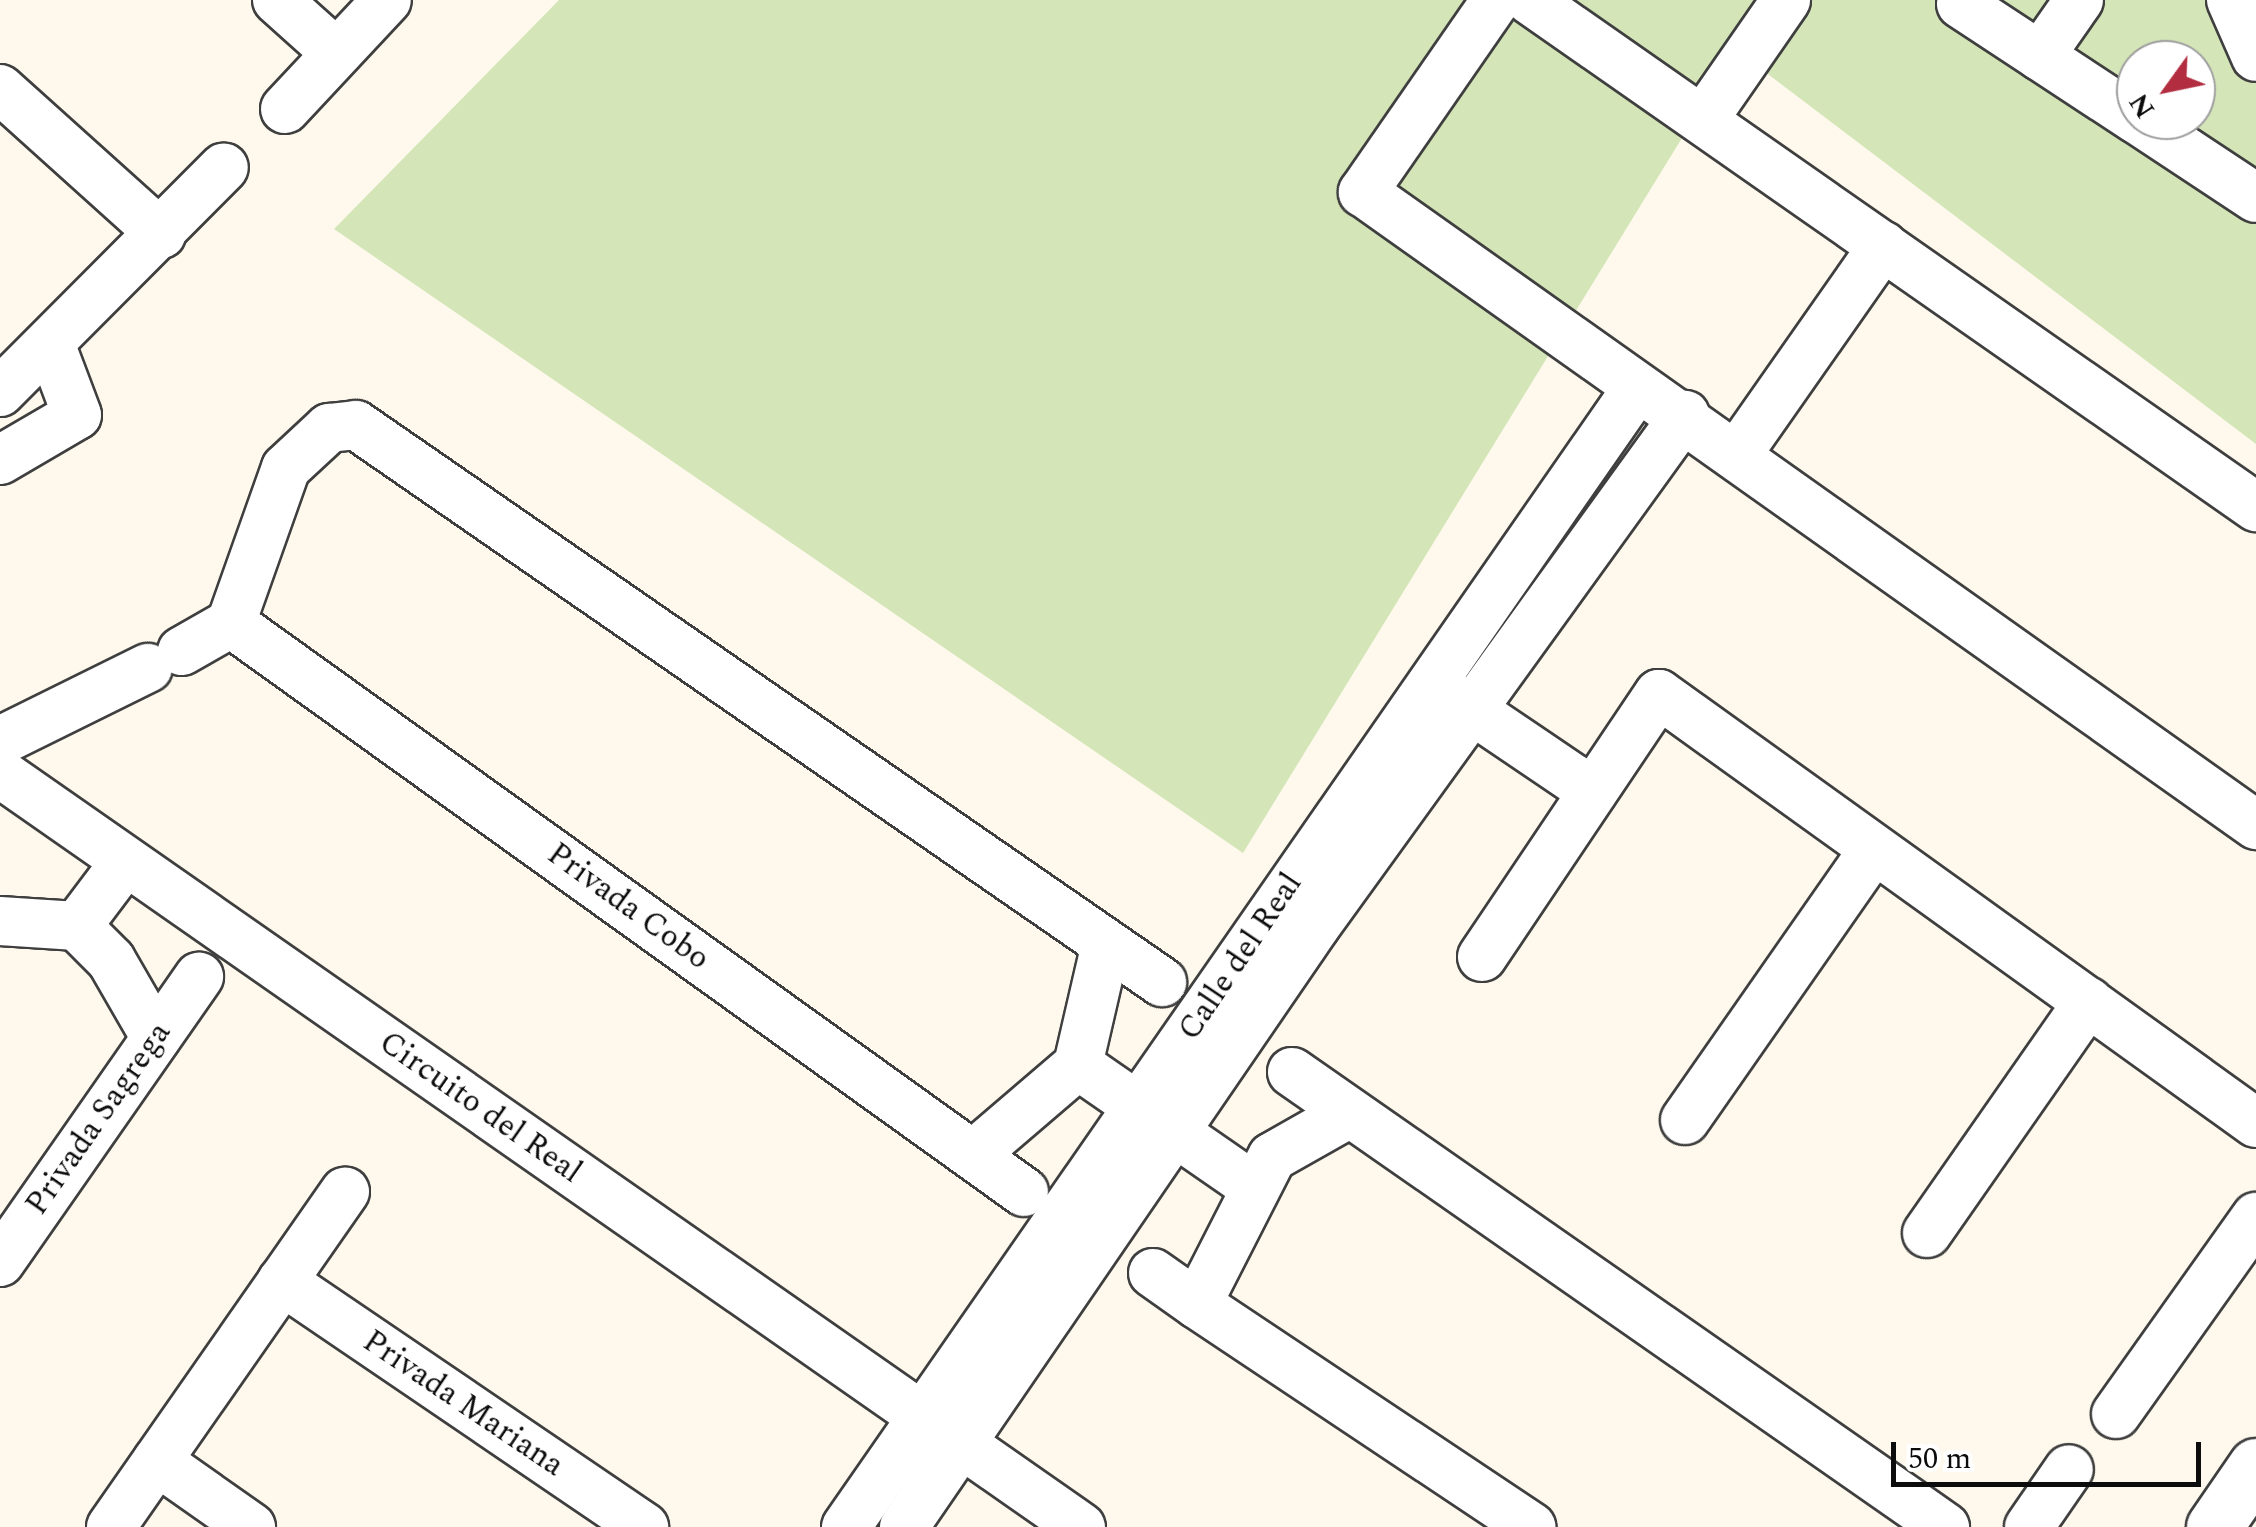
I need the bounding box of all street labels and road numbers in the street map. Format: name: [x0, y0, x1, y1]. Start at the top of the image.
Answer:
street label: Privada Cobo: [539, 835, 717, 979]
street label: Calle del Real: [1171, 866, 1311, 1048]
street label: Privada Sagrega: [18, 1015, 180, 1223]
street label: Circuito del Real: [371, 1024, 589, 1192]
street label: Privada Mariana: [355, 1323, 571, 1485]

